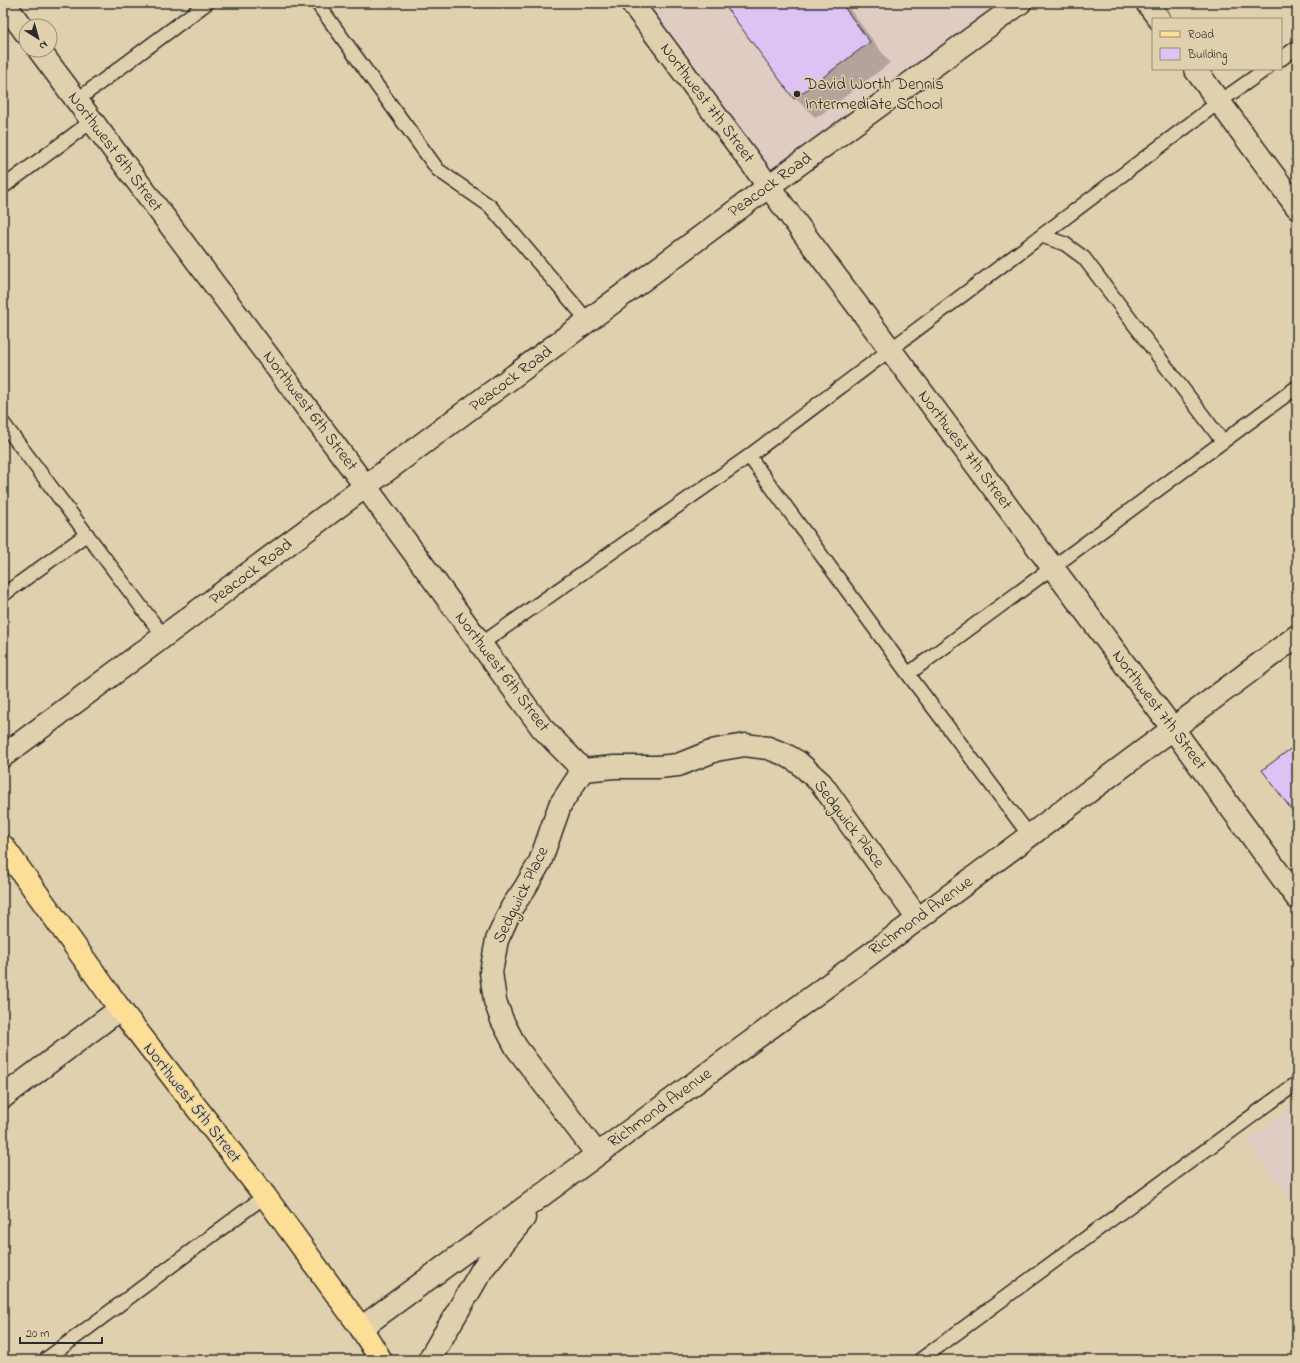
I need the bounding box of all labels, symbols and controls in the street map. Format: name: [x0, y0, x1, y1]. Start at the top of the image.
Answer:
north arrow: [18, 18, 58, 58]
legend: [1152, 18, 1282, 70]
text: Road: [1188, 26, 1214, 44]
text: N: [36, 37, 51, 54]
street label: Northwest 7th Street: [653, 38, 761, 169]
text: Building: [1187, 46, 1227, 65]
place label: David Worth Dennis Intermediate School: [804, 72, 944, 117]
street label: Northwest 6th Street: [61, 87, 169, 218]
marker: David Worth Dennis Intermediate School: [792, 89, 802, 99]
street label: Peacock Road: [723, 146, 817, 224]
street label: Peacock Road: [464, 339, 558, 419]
street label: Northwest 6th Street: [256, 346, 364, 477]
street label: Northwest 7th Street: [911, 385, 1019, 516]
street label: Peacock Road: [204, 532, 298, 612]
street label: Northwest 6th Street: [448, 607, 556, 738]
street label: Northwest 7th Street: [1105, 645, 1213, 776]
street label: Sedgwick Place: [806, 774, 891, 875]
street label: Sedgwick Place: [487, 842, 557, 949]
street label: Richmond Avenue: [864, 869, 978, 962]
street label: Northwest 5th Street: [137, 1037, 247, 1169]
street label: Richmond Avenue: [603, 1061, 717, 1154]
scale bar: [20, 1319, 102, 1345]
text: 20 m: [26, 1325, 49, 1343]

